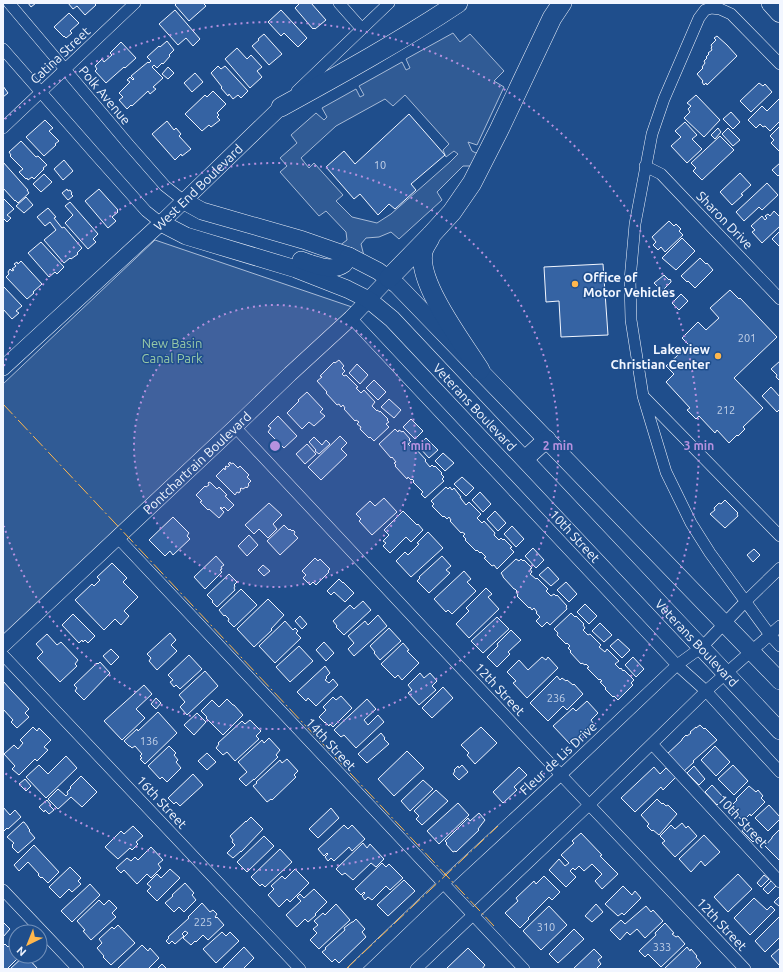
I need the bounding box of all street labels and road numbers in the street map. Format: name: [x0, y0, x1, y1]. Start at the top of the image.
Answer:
street label: Catina Street: [27, 24, 93, 86]
street label: Polk Avenue: [77, 63, 133, 127]
street label: West End Boulevard: [151, 141, 245, 233]
street label: Sharon Drive: [694, 188, 756, 252]
street label: Veterans Boulevard: [430, 360, 519, 453]
street label: Pontchartrain Boulevard: [140, 409, 254, 517]
street label: 10th Street: [547, 507, 603, 565]
street label: Veterans Boulevard: [653, 596, 741, 689]
street label: 12th Street: [472, 660, 528, 718]
street label: 14th Street: [303, 715, 359, 773]
street label: Fleur de Lis Drive: [517, 719, 599, 797]
street label: 16th Street: [134, 773, 190, 831]
street label: 10th Street: [715, 792, 771, 850]
street label: 12th Street: [694, 895, 750, 953]

